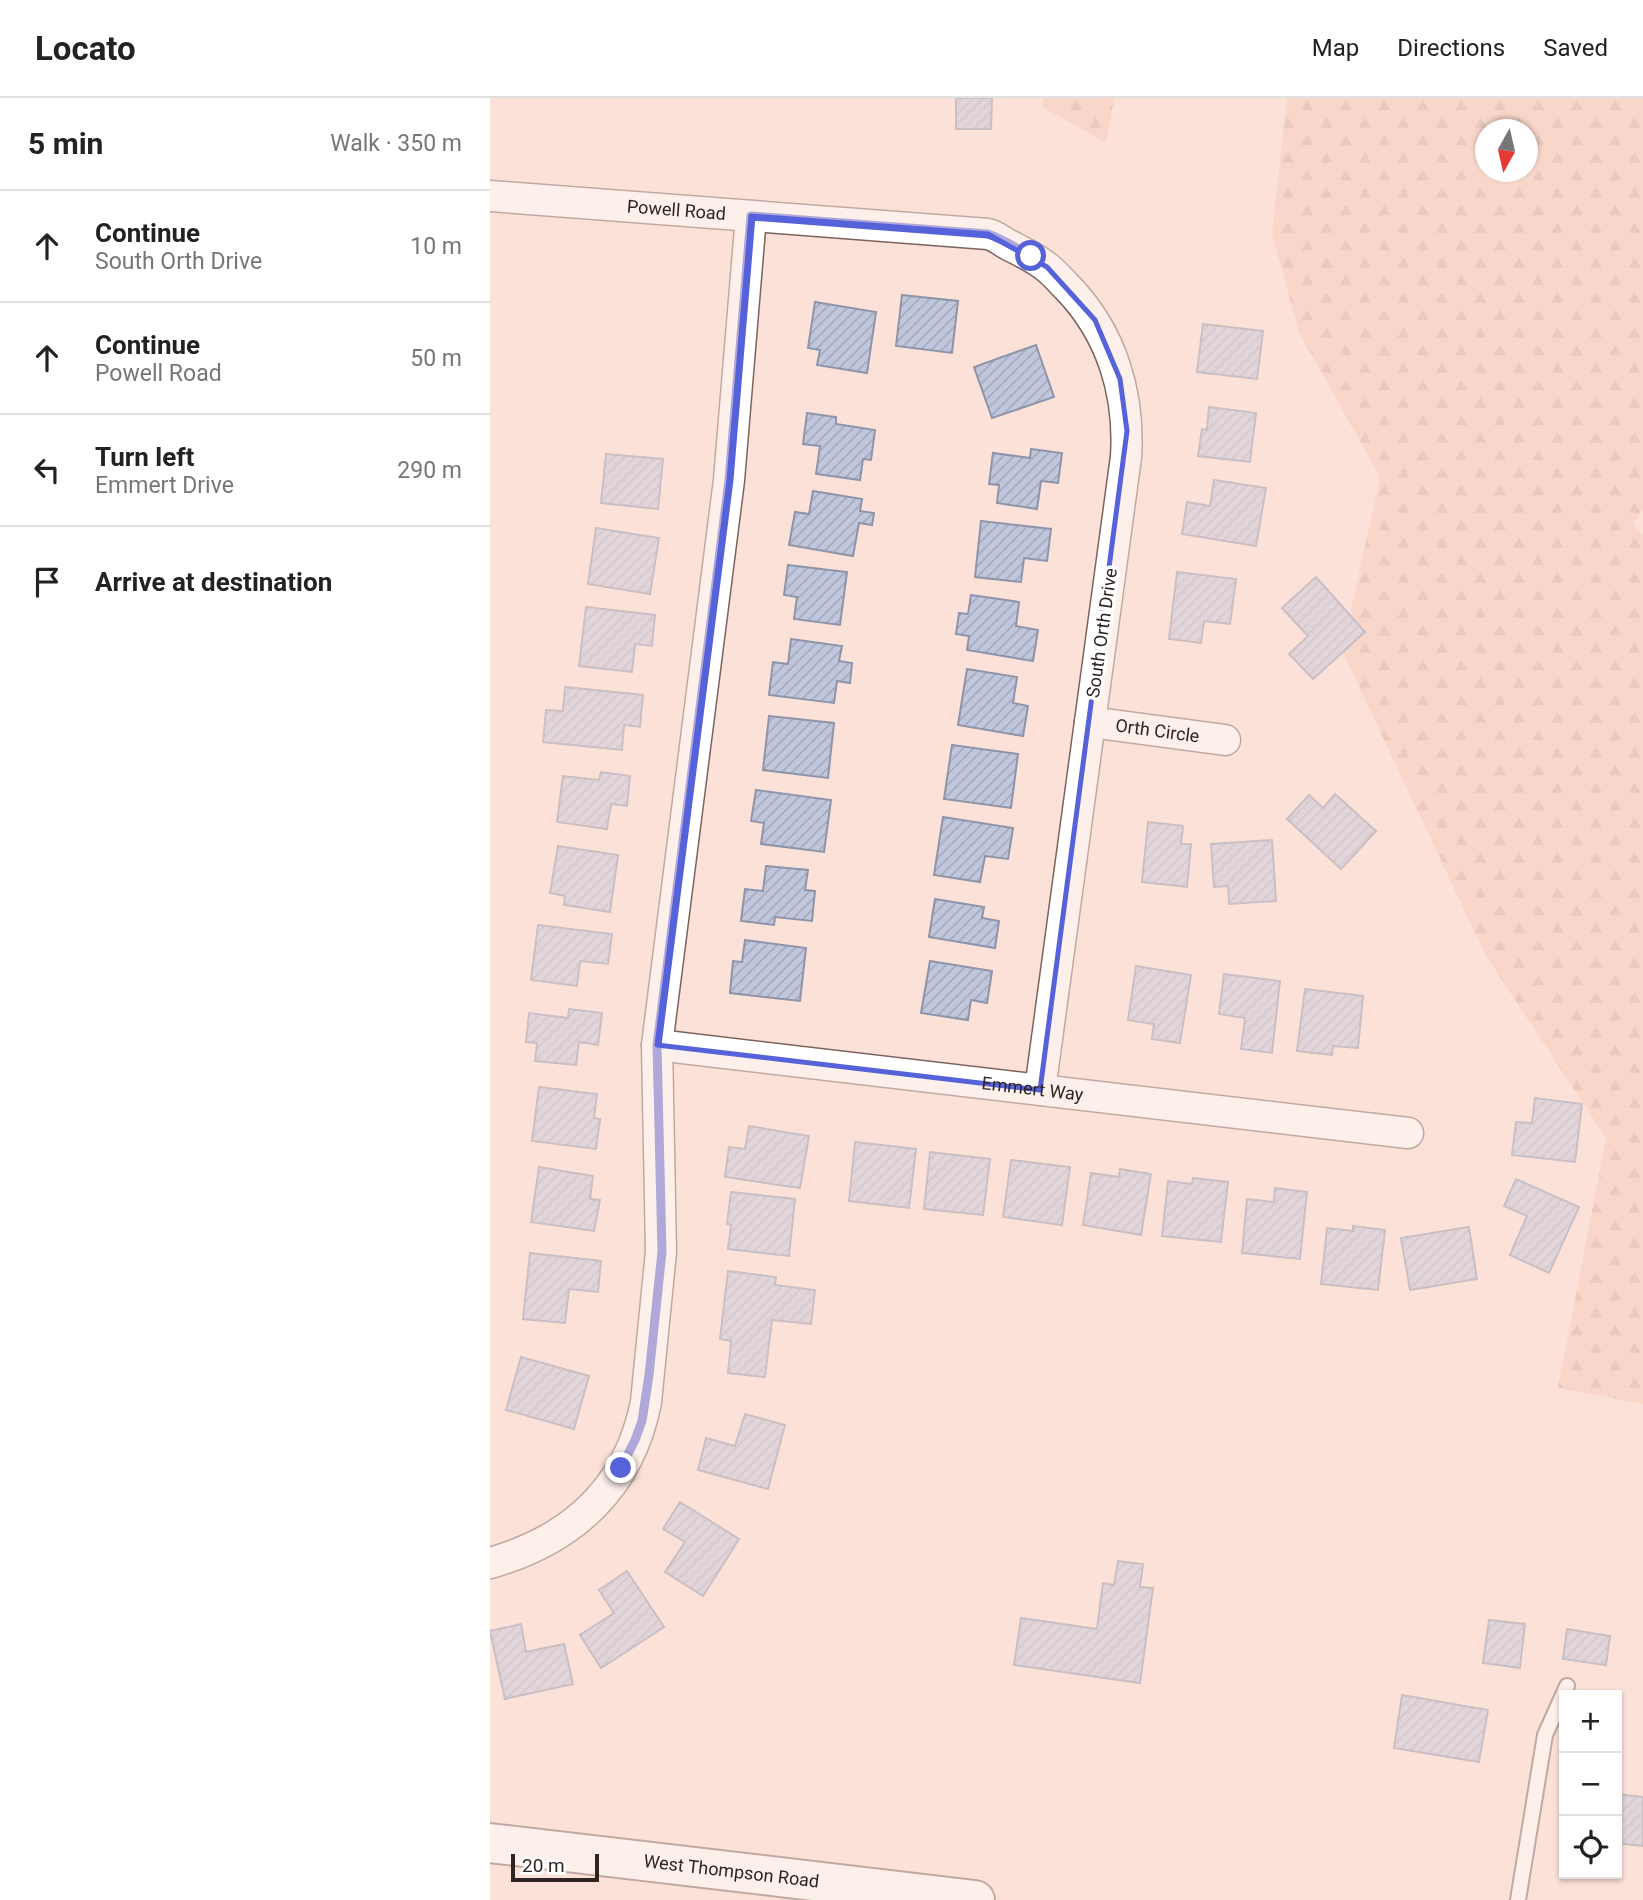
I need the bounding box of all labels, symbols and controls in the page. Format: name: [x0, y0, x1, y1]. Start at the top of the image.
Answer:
text: Locato: [35, 29, 136, 68]
text: Map: [1312, 34, 1359, 62]
text: Directions: [1397, 34, 1505, 62]
text: Saved: [1543, 34, 1608, 62]
north arrow: [1475, 119, 1538, 182]
text: 5 min: [28, 126, 103, 161]
text: Walk · 350 m: [330, 130, 462, 157]
street label: Powell Road: [626, 195, 727, 224]
text: Continue: [95, 218, 200, 248]
icon: ahead: [28, 227, 66, 265]
text: 10 m: [410, 233, 462, 260]
route start: [1015, 240, 1046, 271]
text: South Orth Drive: [95, 248, 262, 275]
text: Continue: [95, 330, 200, 360]
icon: ahead: [28, 339, 66, 377]
text: 50 m: [410, 345, 462, 372]
text: Powell Road: [95, 360, 222, 387]
text: Turn left: [95, 442, 194, 472]
icon: left: [28, 451, 66, 489]
text: 290 m: [397, 457, 462, 484]
text: Emmert Drive: [95, 472, 234, 499]
icon: arrive: [28, 563, 66, 601]
text: Arrive at destination: [95, 567, 332, 597]
street label: South Orth Drive: [1082, 567, 1121, 699]
street label: Orth Circle: [1114, 714, 1201, 746]
street label: Emmert Way: [981, 1072, 1085, 1105]
route end: [605, 1452, 636, 1483]
map controls: [1559, 1690, 1622, 1879]
button: +: [1559, 1690, 1622, 1753]
button: −: [1559, 1753, 1622, 1816]
button: locate: [1559, 1816, 1622, 1879]
street label: West Thompson Road: [642, 1850, 820, 1892]
scale bar: [511, 1851, 598, 1883]
text: 20 m: [522, 1854, 565, 1877]

